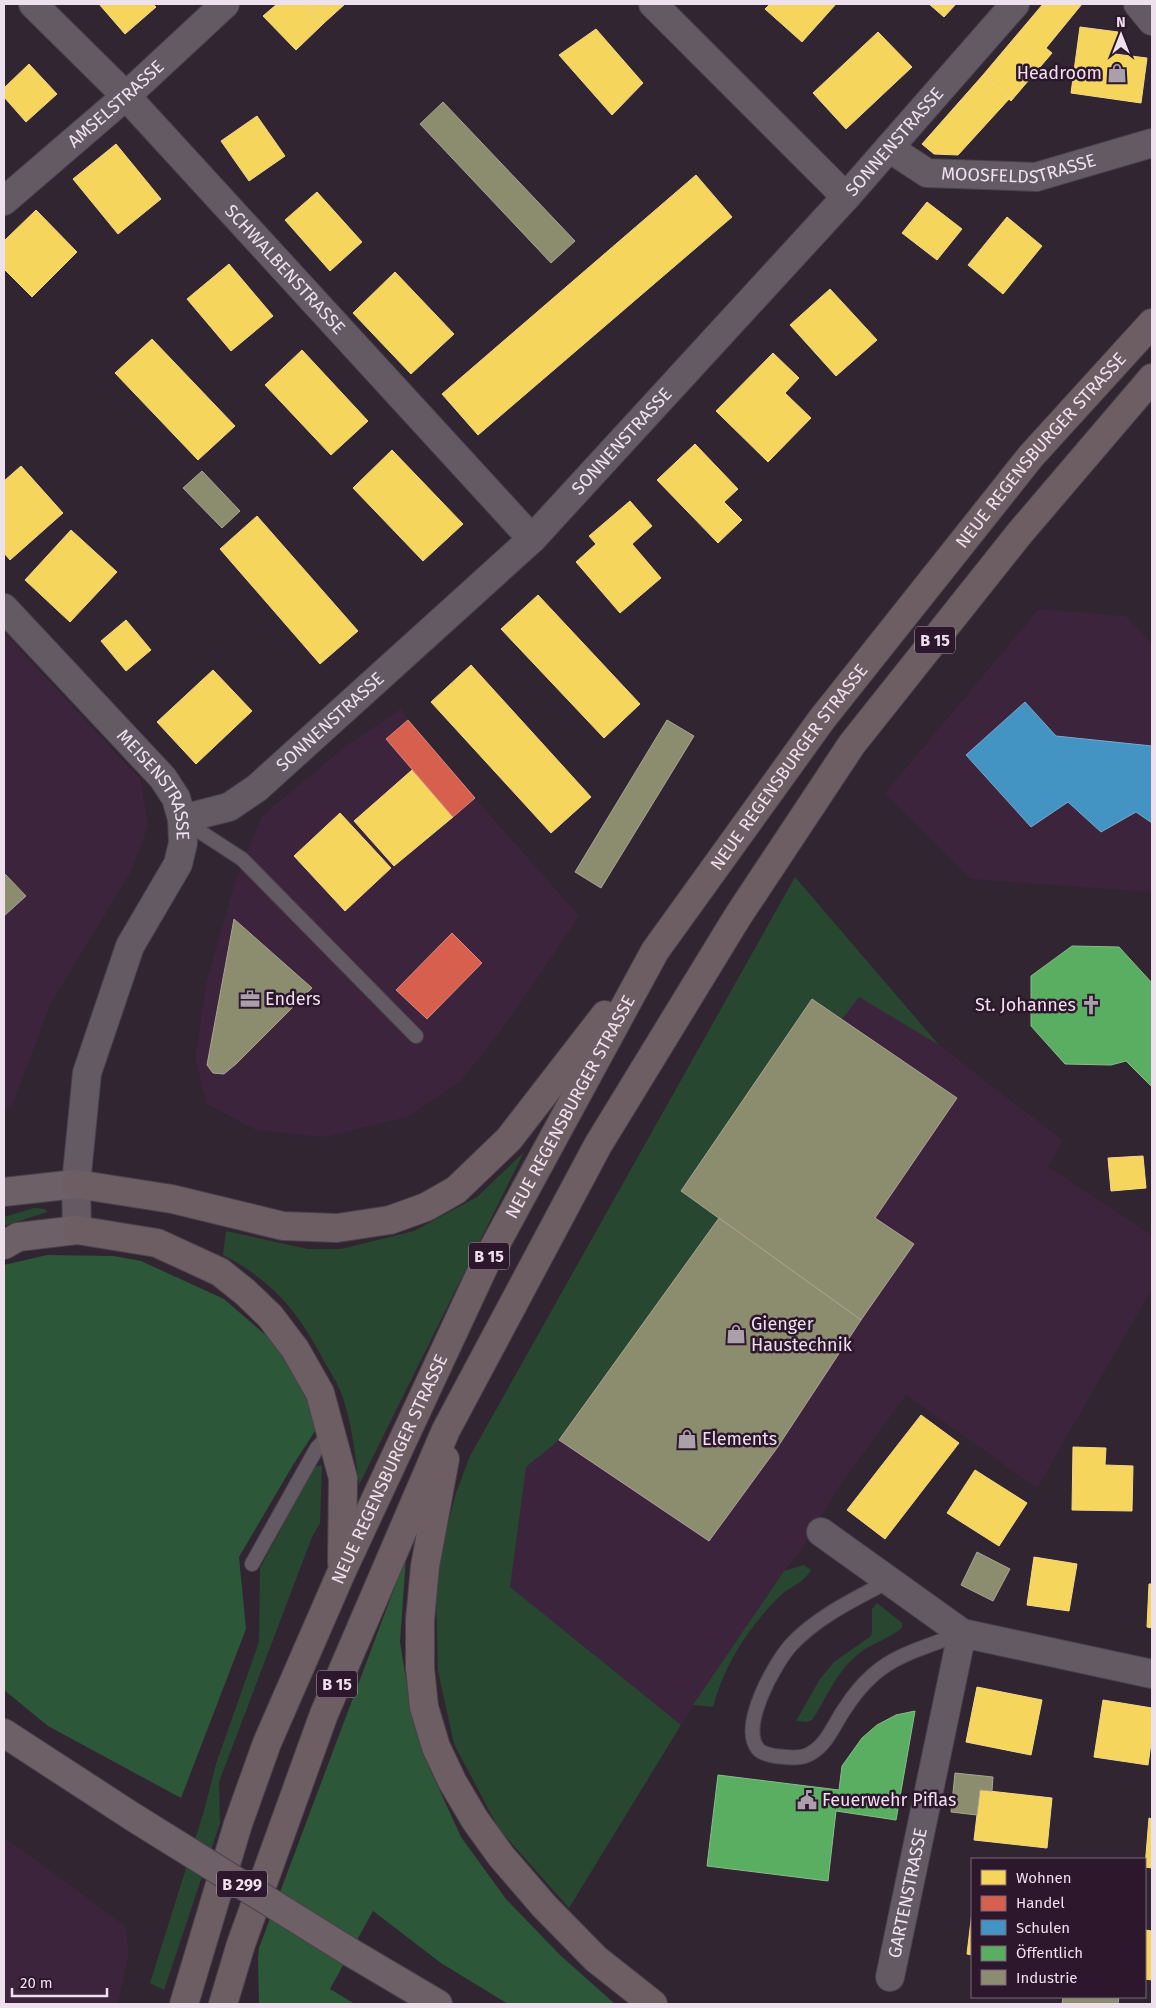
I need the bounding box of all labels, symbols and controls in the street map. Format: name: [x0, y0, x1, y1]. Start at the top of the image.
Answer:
north arrow: [1096, 10, 1146, 60]
text: N: [1116, 14, 1126, 31]
street label: AMSELSTRASSE: [63, 56, 168, 152]
place label: Headroom: [1017, 62, 1102, 84]
shop icon: Headroom: [1106, 62, 1128, 84]
street label: SONNENSTRASSE: [841, 83, 948, 201]
street label: MOOSFELDSTRASSE: [941, 149, 1098, 188]
street label: SCHWALBENSTRASSE: [220, 200, 350, 339]
street label: NEUE REGENSBURGER STRASSE: [951, 348, 1131, 553]
street label: SONNENSTRASSE: [567, 383, 676, 499]
road number: B 15: [915, 626, 955, 654]
street label: NEUE REGENSBURGER STRASSE: [706, 660, 872, 875]
street label: SONNENSTRASSE: [272, 667, 389, 776]
street label: MEISENSTRASSE: [112, 725, 194, 841]
office icon: Enders: [239, 988, 261, 1010]
place label: Enders: [265, 988, 321, 1010]
street label: NEUE REGENSBURGER STRASSE: [501, 991, 640, 1222]
place label: St. Johannes: [975, 994, 1076, 1016]
church icon: St. Johannes: [1080, 994, 1102, 1016]
road number: B 15: [469, 1242, 509, 1270]
place label: Gienger Haustechnik: [751, 1313, 853, 1356]
shop icon: Gienger Haustechnik: [725, 1323, 747, 1345]
street label: NEUE REGENSBURGER STRASSE: [327, 1351, 452, 1587]
shop icon: Elements: [676, 1428, 698, 1450]
place label: Elements: [702, 1428, 777, 1450]
road number: B 15: [317, 1670, 357, 1698]
public building icon: Feuerwehr Piflas: [796, 1789, 818, 1811]
place label: Feuerwehr Piflas: [822, 1789, 956, 1811]
street label: GARTENSTRASSE: [883, 1826, 932, 1960]
legend: [971, 1858, 1146, 1998]
text: Wohnen: [1016, 1869, 1072, 1887]
road number: B 299: [217, 1870, 267, 1898]
text: Handel: [1016, 1894, 1065, 1912]
text: Schulen: [1016, 1919, 1070, 1937]
text: Öffentlich: [1016, 1944, 1083, 1962]
scale bar: [12, 1966, 108, 1998]
text: Industrie: [1016, 1969, 1078, 1987]
text: 20 m: [20, 1974, 53, 1992]

